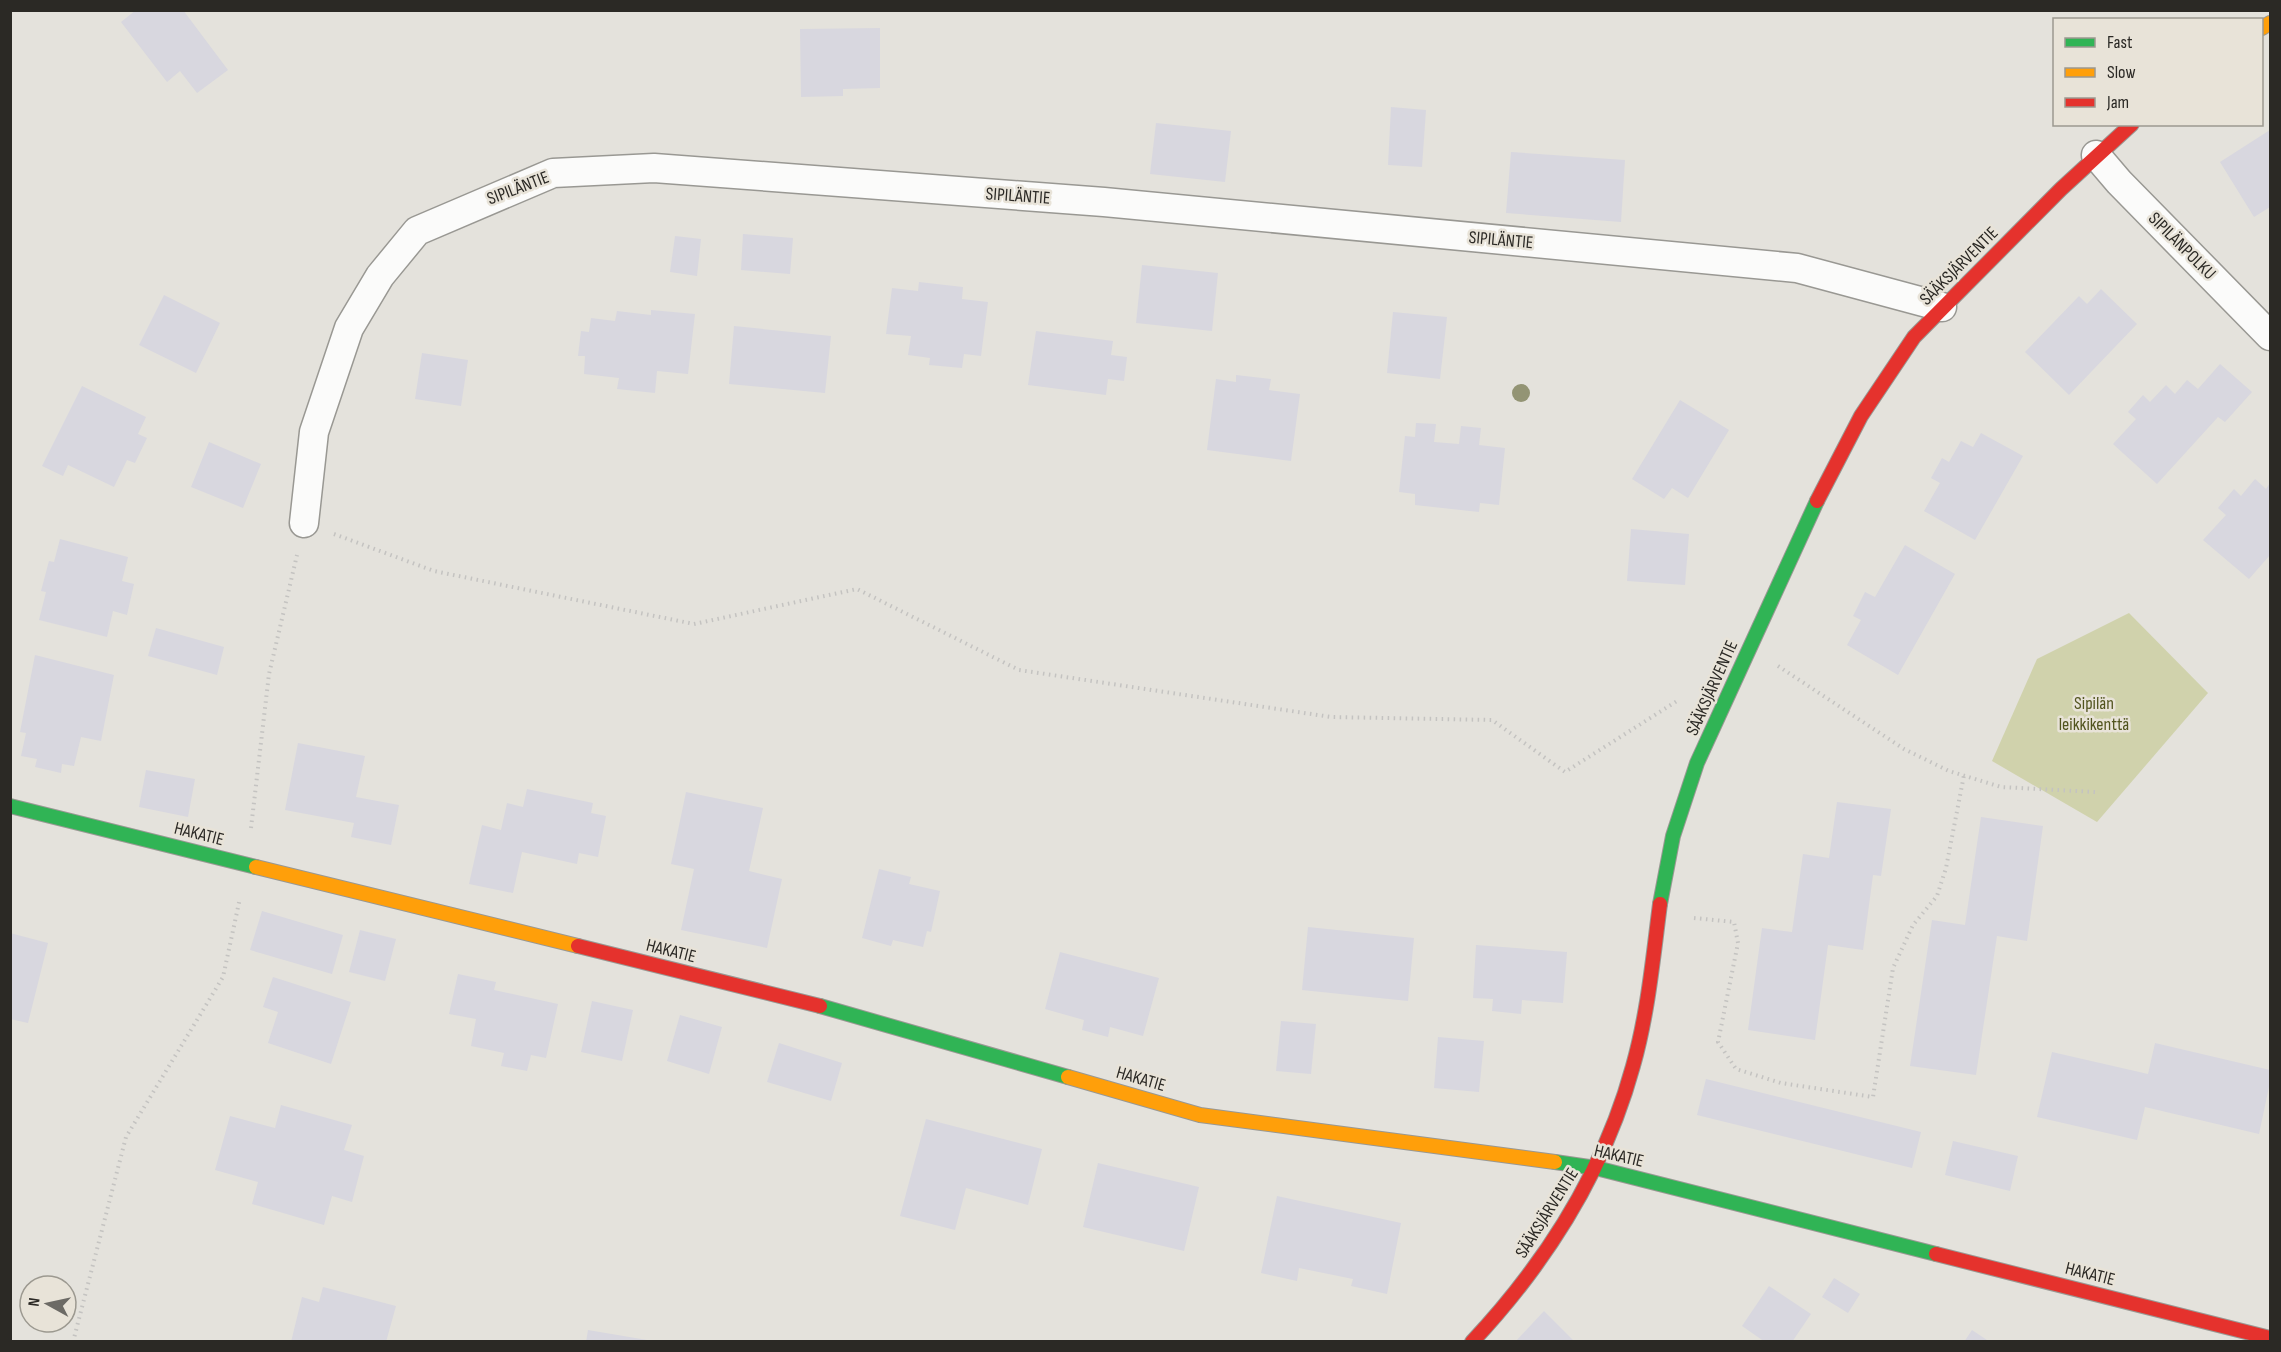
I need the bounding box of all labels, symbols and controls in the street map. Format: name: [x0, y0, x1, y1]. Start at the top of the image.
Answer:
legend: [2053, 18, 2263, 126]
text: Fast: [2107, 32, 2133, 53]
text: Slow: [2107, 62, 2136, 83]
text: Jam: [2106, 92, 2129, 113]
street label: SIPILÄNTIE: [484, 167, 552, 209]
street label: SIPILÄNTIE: [985, 183, 1051, 209]
street label: SIPILÄNPOLKU: [2144, 208, 2220, 284]
street label: SÄÄKSJÄRVENTIE: [1915, 222, 2003, 310]
street label: SIPILÄNTIE: [1468, 227, 1534, 253]
street label: SÄÄKSJÄRVENTIE: [1682, 637, 1742, 739]
park label: Sipilän leikkikenttä: [2059, 693, 2129, 735]
street label: HAKATIE: [172, 818, 226, 850]
street label: HAKATIE: [644, 935, 698, 967]
street label: HAKATIE: [1114, 1062, 1168, 1096]
street label: HAKATIE: [1592, 1140, 1646, 1172]
street label: SÄÄKSJÄRVENTIE: [1511, 1164, 1583, 1262]
street label: HAKATIE: [2063, 1258, 2117, 1290]
north arrow: [18, 1274, 78, 1334]
text: N: [25, 1297, 45, 1308]

